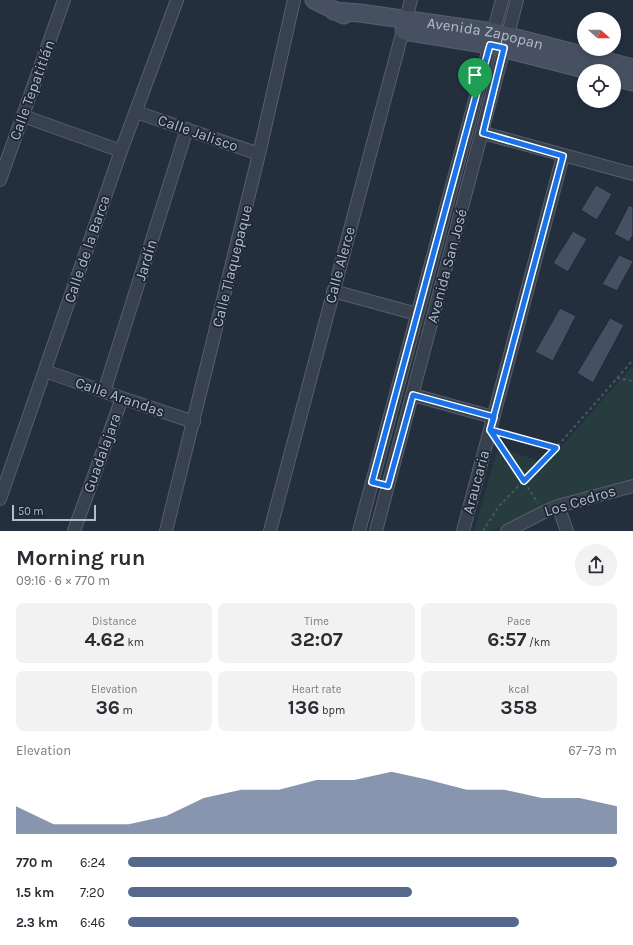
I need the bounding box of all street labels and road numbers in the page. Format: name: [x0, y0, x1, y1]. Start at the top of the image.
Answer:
street label: Avenida Zapopan: [426, 14, 545, 54]
street label: Calle Tepatitlán: [6, 37, 58, 143]
street label: Calle Jalisco: [155, 111, 241, 155]
street label: Calle de la Barca: [60, 193, 114, 305]
street label: Calle Tlaquepaque: [208, 203, 256, 329]
street label: Avenida San José: [423, 207, 471, 325]
street label: Calle Alerce: [321, 225, 359, 305]
street label: Jardín: [131, 237, 161, 283]
street label: Calle Arandas: [73, 373, 167, 421]
street label: Guadalajara: [79, 411, 125, 495]
street label: Araucaria: [459, 448, 493, 516]
street label: Los Cedros: [542, 482, 618, 520]

